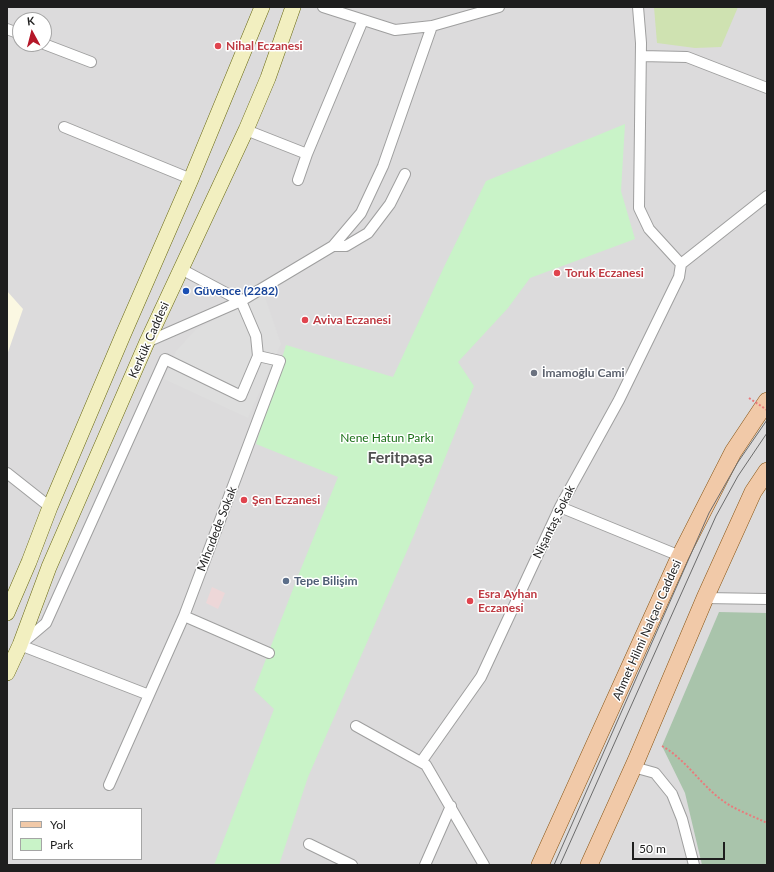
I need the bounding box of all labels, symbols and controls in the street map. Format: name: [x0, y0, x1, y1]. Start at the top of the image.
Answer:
north arrow: [12, 12, 52, 52]
text: K: [26, 14, 35, 27]
place label: Nihal Eczanesi: [226, 39, 302, 53]
marker: Nihal Eczanesi: [213, 41, 223, 51]
place label: Toruk Eczanesi: [565, 266, 644, 280]
marker: Toruk Eczanesi: [552, 268, 562, 278]
place label: Güvence (2282): [194, 284, 278, 298]
marker: Güvence (2282): [181, 286, 191, 296]
street label: Kerkük Caddesi: [126, 300, 172, 380]
place label: Aviva Eczanesi: [313, 313, 391, 327]
marker: Aviva Eczanesi: [300, 315, 310, 325]
place label: İmamoğlu Cami: [542, 366, 625, 380]
marker: İmamoğlu Cami: [529, 368, 539, 378]
park label: Nene Hatun Parkı: [340, 431, 434, 445]
district label: Feritpaşa: [367, 448, 433, 468]
street label: Nişantaş Sokak: [530, 483, 578, 561]
street label: Mıhcıdede Sokak: [194, 484, 240, 574]
place label: Şen Eczanesi: [252, 493, 320, 507]
marker: Şen Eczanesi: [239, 495, 249, 505]
street label: Ahmet Hilmi Nalçacı Caddesi: [610, 558, 684, 702]
place label: Tepe Bilişim: [294, 574, 358, 588]
marker: Tepe Bilişim: [281, 576, 291, 586]
place label: Esra Ayhan Eczanesi: [478, 587, 537, 615]
marker: Esra Ayhan Eczanesi: [465, 596, 475, 606]
legend: [12, 808, 142, 860]
text: Yol: [50, 817, 66, 832]
scale bar: [634, 834, 727, 860]
text: Park: [50, 837, 73, 852]
text: 50 m: [639, 841, 666, 856]

